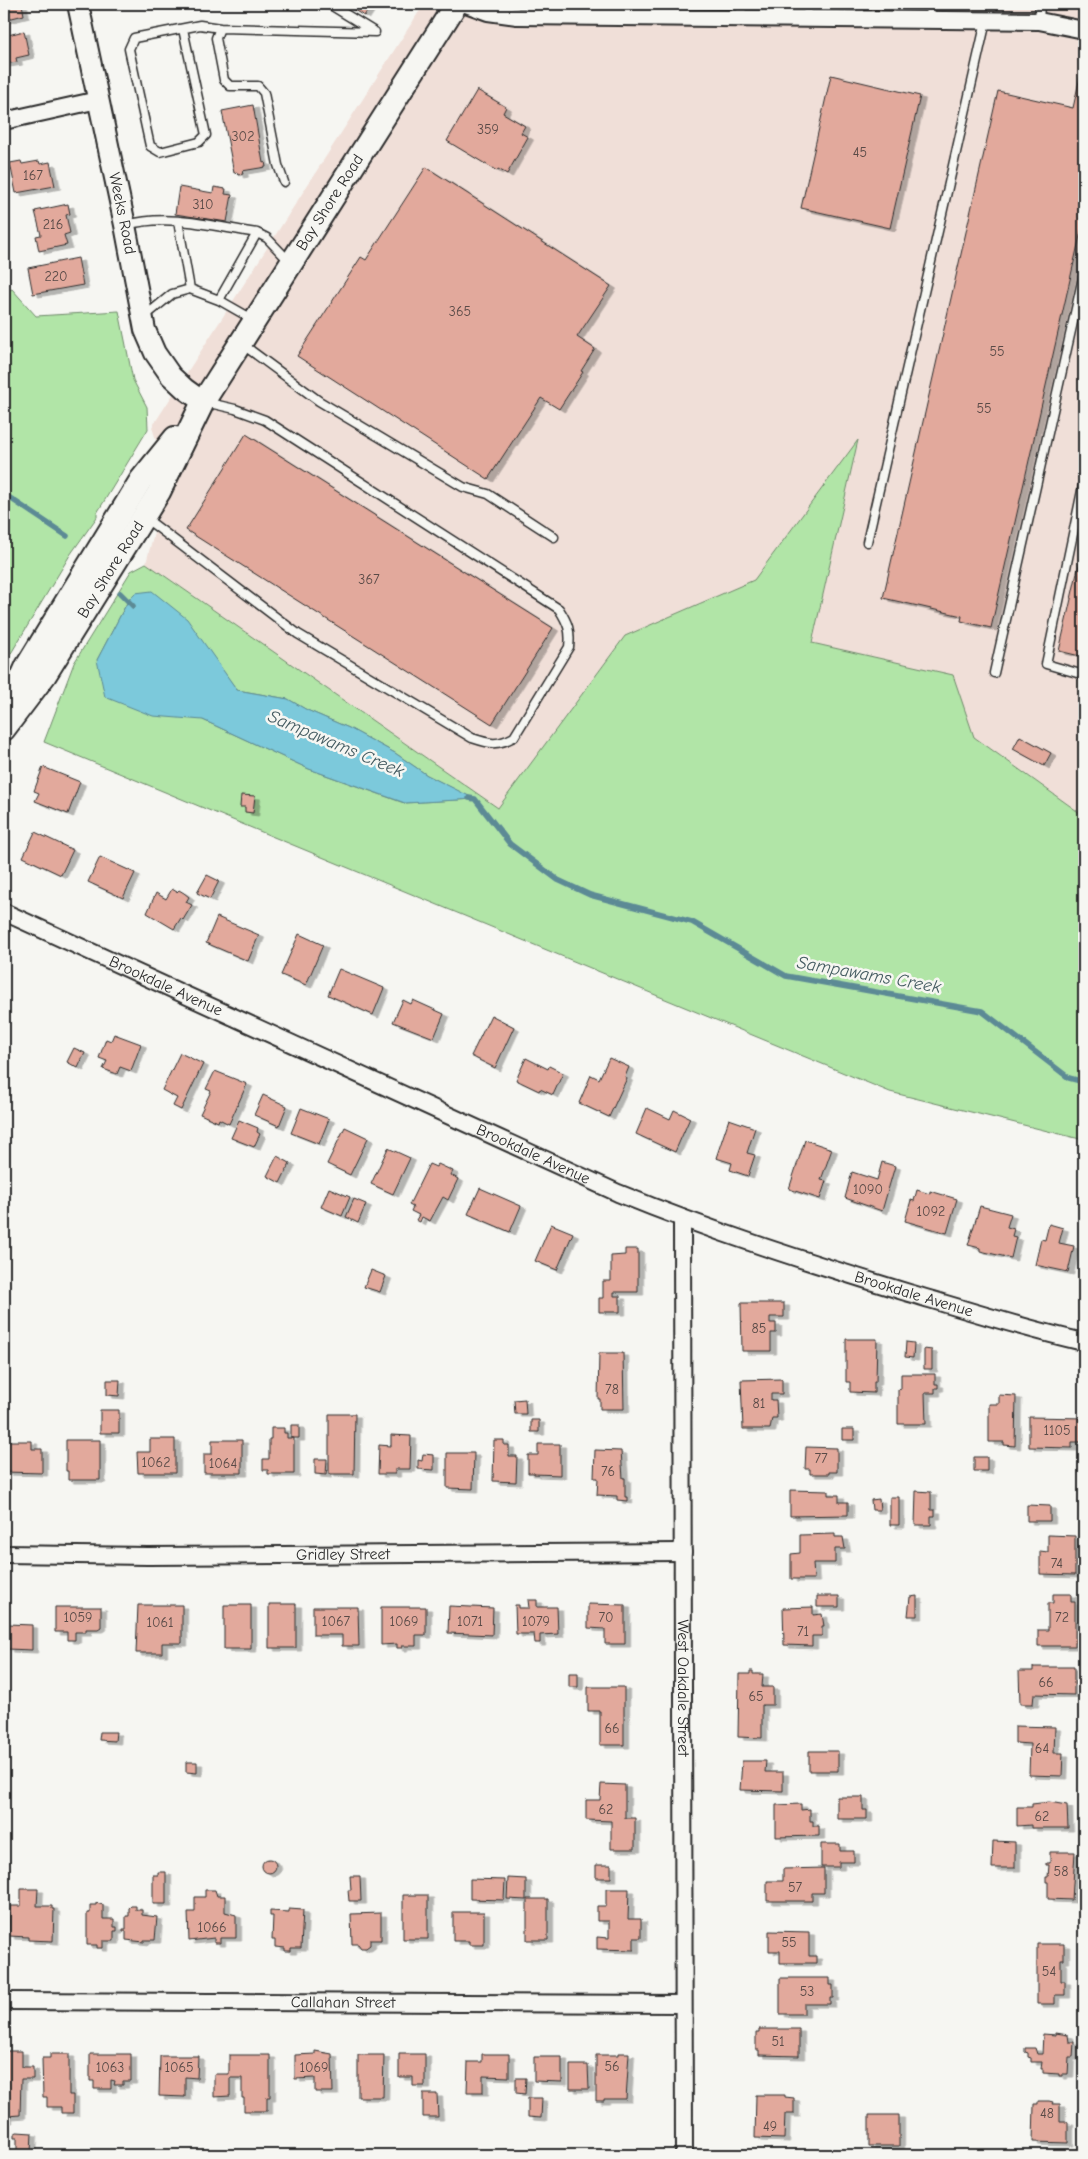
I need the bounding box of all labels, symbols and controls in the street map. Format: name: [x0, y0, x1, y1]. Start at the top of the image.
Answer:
house number: 359: [477, 121, 499, 138]
house number: 302: [232, 128, 254, 145]
house number: 45: [853, 144, 867, 161]
street label: Bay Shore Road: [293, 151, 367, 254]
house number: 167: [23, 167, 43, 184]
street label: Weeks Road: [105, 171, 139, 256]
house number: 310: [192, 196, 214, 213]
house number: 216: [43, 216, 63, 233]
house number: 220: [44, 268, 68, 285]
house number: 365: [449, 303, 471, 320]
house number: 55: [989, 343, 1005, 360]
house number: 55: [976, 400, 992, 417]
street label: Bay Shore Road: [74, 518, 148, 621]
house number: 367: [358, 571, 380, 588]
water label: Sampawams Creek: [265, 706, 407, 782]
street label: Brookdale Avenue: [106, 952, 225, 1020]
water label: Sampawams Creek: [795, 952, 943, 998]
street label: Brookdale Avenue: [474, 1120, 593, 1188]
house number: 1090: [853, 1181, 883, 1198]
house number: 1092: [917, 1203, 945, 1220]
street label: Brookdale Avenue: [852, 1268, 975, 1321]
house number: 85: [752, 1320, 766, 1337]
house number: 78: [605, 1381, 619, 1398]
house number: 81: [753, 1395, 765, 1412]
house number: 1105: [1043, 1422, 1071, 1439]
house number: 77: [814, 1450, 828, 1467]
house number: 1062: [142, 1454, 170, 1471]
house number: 1064: [209, 1455, 237, 1472]
house number: 76: [601, 1463, 615, 1480]
street label: Gridley Street: [296, 1545, 391, 1564]
house number: 74: [1051, 1555, 1063, 1572]
house number: 1059: [63, 1609, 93, 1626]
house number: 70: [598, 1609, 614, 1626]
house number: 72: [1055, 1609, 1069, 1626]
house number: 1067: [322, 1613, 351, 1630]
house number: 1069: [389, 1613, 419, 1630]
house number: 1071: [457, 1613, 483, 1630]
house number: 1079: [522, 1613, 550, 1630]
house number: 1061: [146, 1614, 174, 1631]
street label: West Oakdale Street: [674, 1619, 692, 1757]
house number: 71: [797, 1623, 809, 1640]
house number: 66: [1038, 1674, 1054, 1691]
house number: 65: [748, 1688, 764, 1705]
house number: 66: [604, 1720, 620, 1737]
house number: 64: [1035, 1740, 1049, 1757]
house number: 62: [599, 1801, 613, 1818]
house number: 62: [1035, 1808, 1049, 1825]
house number: 58: [1054, 1863, 1068, 1880]
house number: 57: [788, 1879, 802, 1896]
house number: 1066: [197, 1919, 227, 1936]
house number: 55: [781, 1934, 797, 1951]
house number: 54: [1042, 1963, 1056, 1980]
house number: 53: [800, 1983, 814, 2000]
street label: Callahan Street: [291, 1993, 396, 2012]
house number: 51: [771, 2033, 785, 2050]
house number: 56: [604, 2058, 620, 2075]
house number: 1063: [96, 2059, 124, 2076]
house number: 1065: [164, 2059, 194, 2076]
house number: 1069: [299, 2059, 329, 2076]
house number: 48: [1040, 2105, 1054, 2122]
house number: 49: [763, 2118, 777, 2135]

